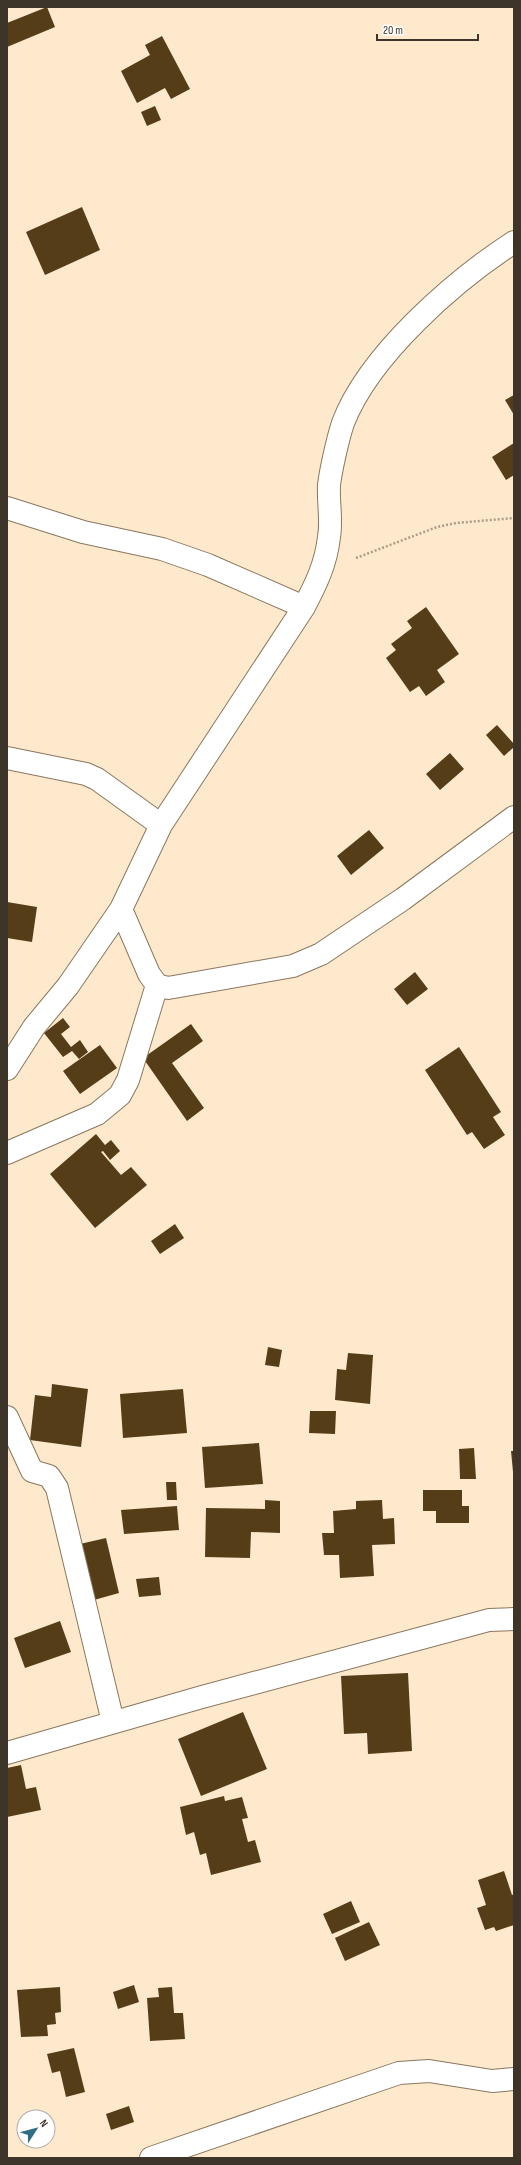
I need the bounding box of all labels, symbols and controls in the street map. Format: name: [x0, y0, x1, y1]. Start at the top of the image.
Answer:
scale bar: [377, 16, 478, 42]
text: 20 m: [383, 23, 403, 38]
north arrow: [16, 2109, 56, 2149]
text: N: [37, 2117, 51, 2130]

